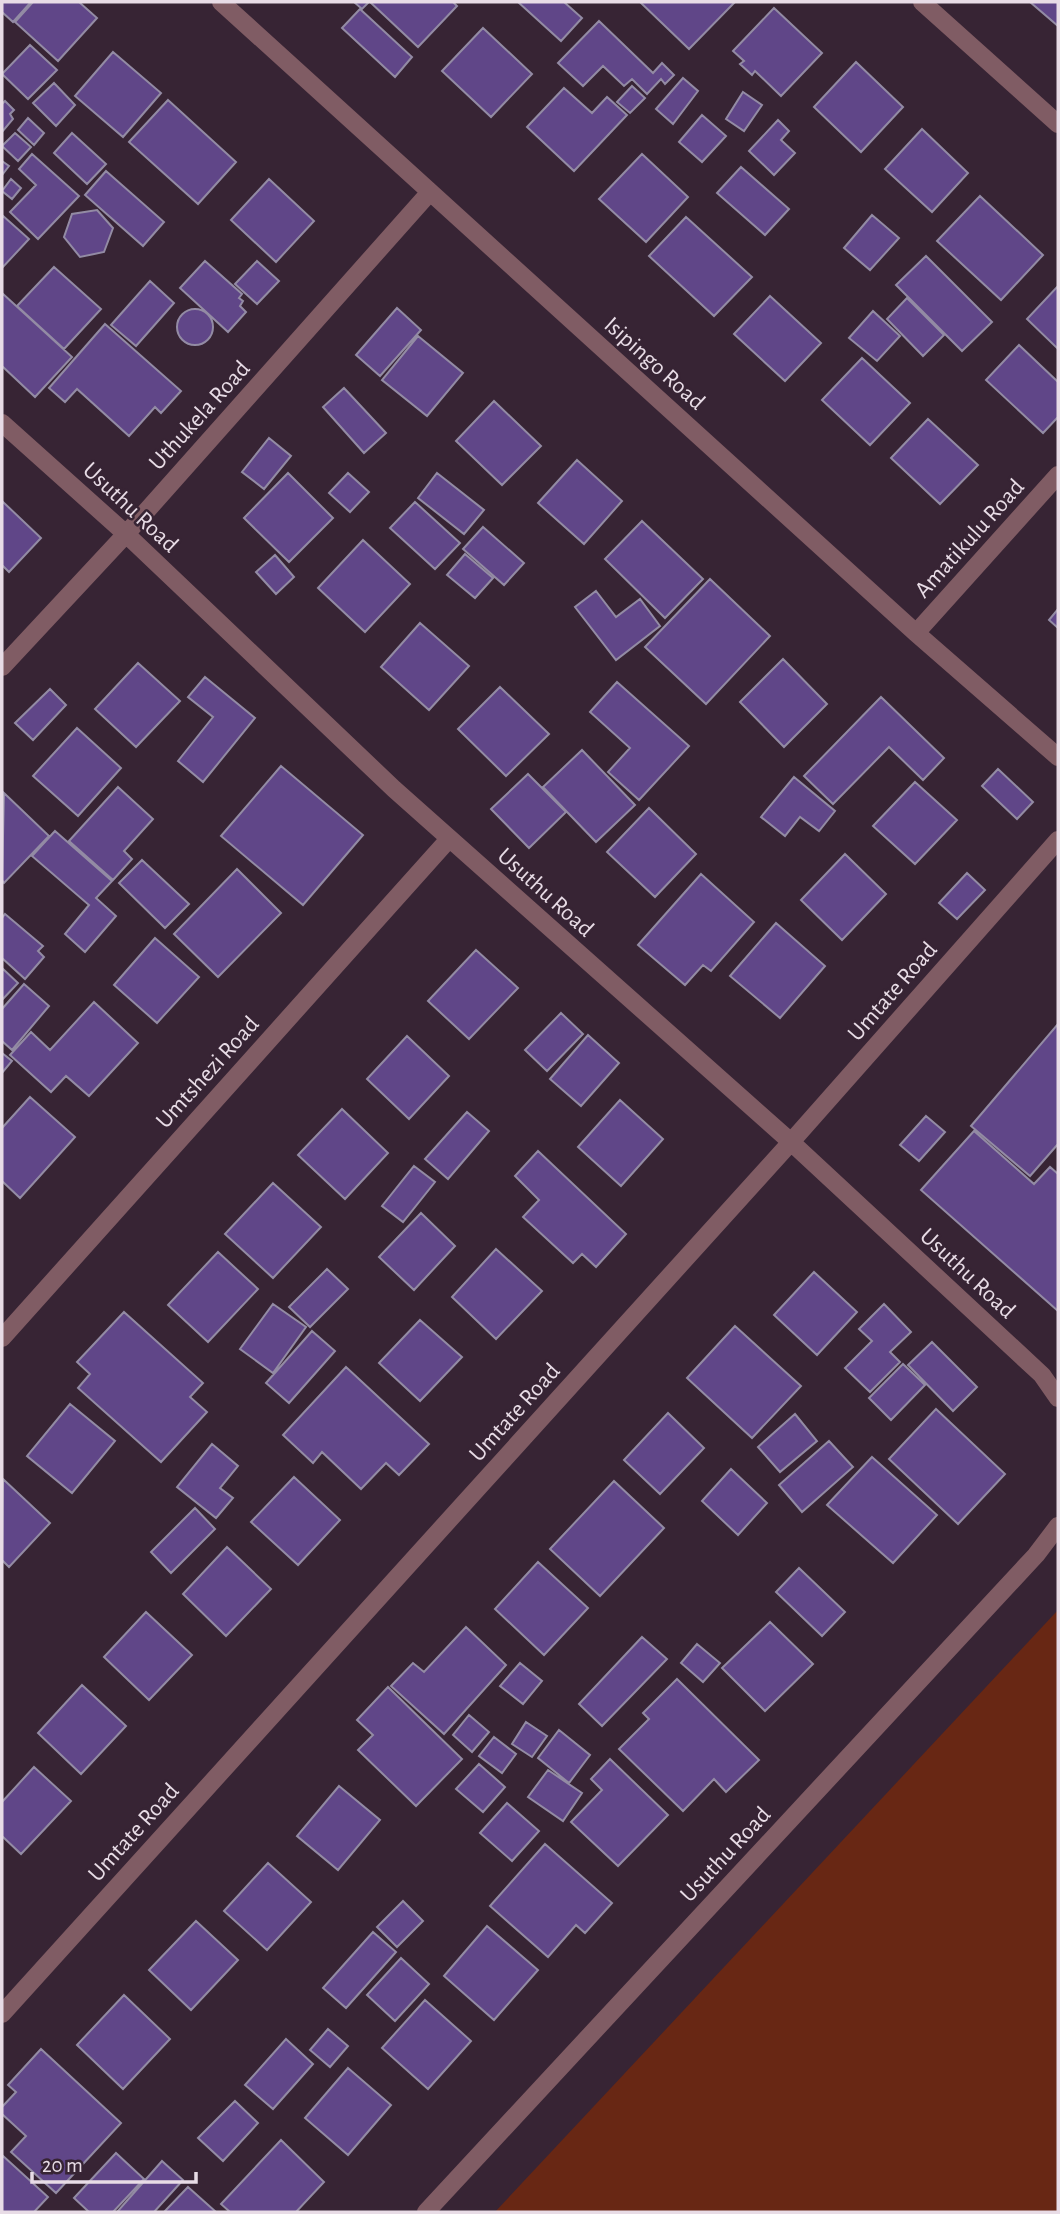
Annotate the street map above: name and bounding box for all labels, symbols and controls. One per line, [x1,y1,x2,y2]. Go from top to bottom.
street label: Isipingo Road [599,313,709,415]
street label: Uthukela Road [145,356,255,475]
street label: Usuthu Road [78,458,182,558]
street label: Amatikulu Road [910,475,1029,603]
street label: Usuthu Road [493,844,598,942]
street label: Umtate Road [843,938,942,1046]
street label: Umtshezi Road [152,1012,264,1133]
street label: Usuthu Road [915,1224,1019,1324]
street label: Umtate Road [465,1359,565,1466]
street label: Umtate Road [84,1779,184,1886]
street label: Usuthu Road [676,1803,776,1907]
scale bar [32,2140,196,2184]
text: 20 m [42,2155,83,2176]

